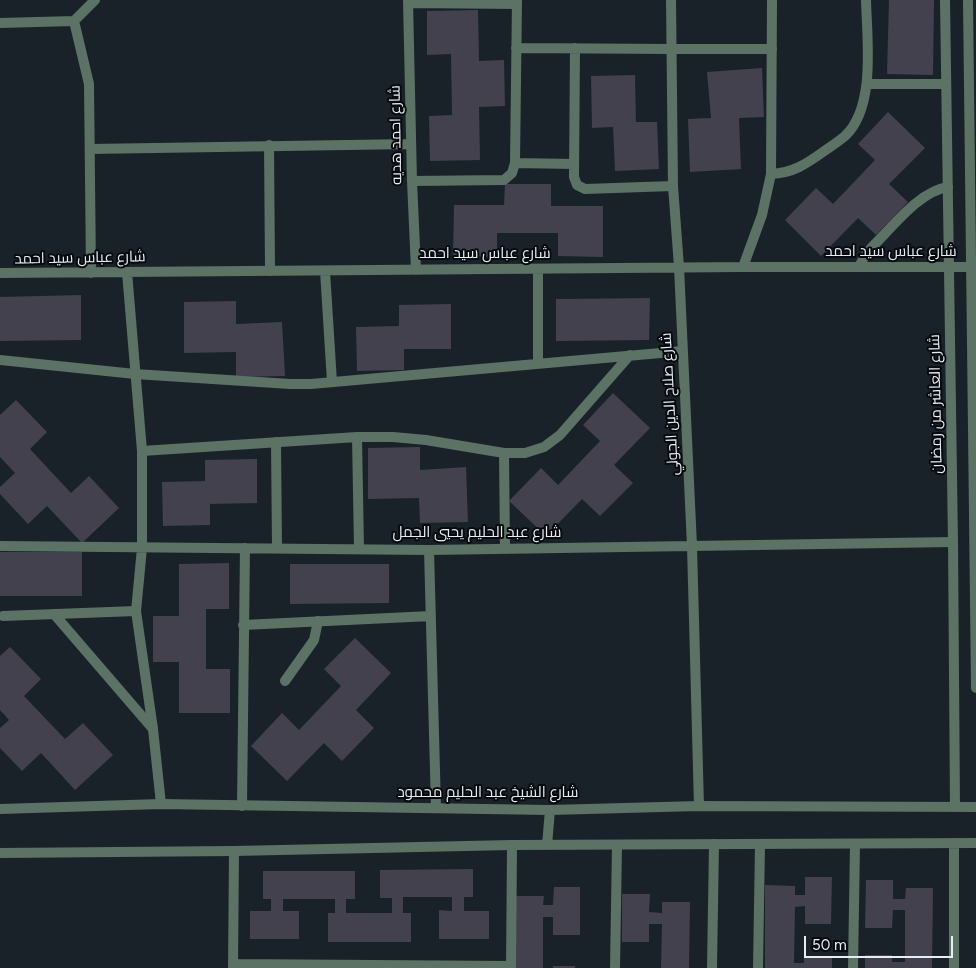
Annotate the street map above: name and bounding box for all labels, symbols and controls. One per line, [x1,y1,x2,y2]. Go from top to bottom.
street label: شارع احمد هديه [386,85,406,185]
street label: شارع عباس سيد احمد [825,243,957,261]
street label: شارع عباس سيد احمد [419,245,551,263]
street label: شارع عباس سيد احمد [14,248,146,268]
street label: شارع صلاح الدين الجولي [657,332,683,476]
street label: شارع العاشر من رمضان [926,334,946,474]
street label: شارع عبد الحليم يحيي الجمل [393,524,561,542]
street label: شارع الشيخ عبد الحليم محمود [398,784,578,802]
scale bar [806,926,955,958]
text: 50 m [812,936,847,954]

